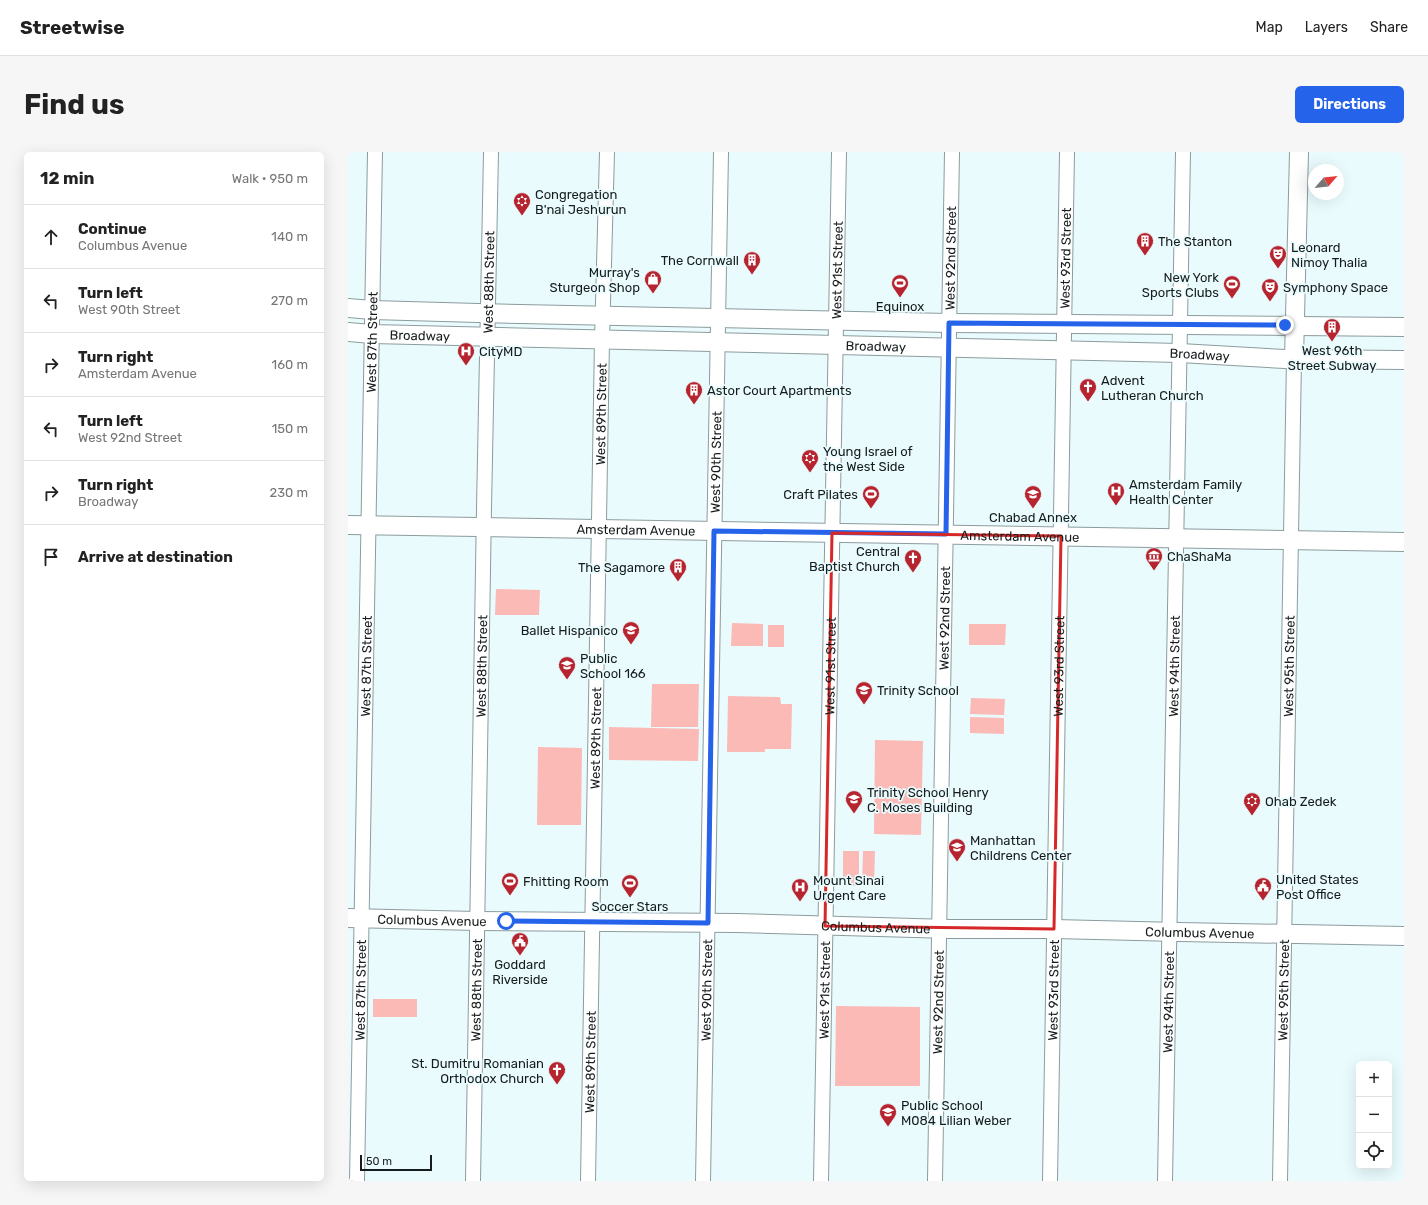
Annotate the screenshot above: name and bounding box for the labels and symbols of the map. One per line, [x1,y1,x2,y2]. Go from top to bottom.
north arrow [1308,164,1344,200]
place label: Congregation B'nai Jeshurun [535,187,626,217]
synagogue icon: Congregation B'nai Jeshurun [512,191,532,216]
street label: West 92nd Street [942,206,959,310]
street label: West 93rd Street [1057,207,1074,309]
street label: West 91st Street [829,221,845,319]
street label: West 88th Street [480,231,497,334]
building icon: The Stanton [1135,231,1155,256]
place label: The Stanton [1158,234,1232,249]
place label: Leonard Nimoy Thalia [1291,240,1367,270]
theatre icon: Leonard Nimoy Thalia [1268,244,1288,269]
building icon: The Cornwall [742,250,762,275]
place label: The Cornwall [661,253,739,268]
place label: Murray's Sturgeon Shop [549,265,640,296]
shop icon: Murray's Sturgeon Shop [643,269,663,294]
place label: New York Sports Clubs [1142,270,1219,300]
sports icon: Equinox [890,273,910,298]
sports icon: New York Sports Clubs [1222,274,1242,299]
theatre icon: Symphony Space [1260,277,1280,302]
place label: Symphony Space [1283,280,1388,295]
street label: West 87th Street [363,291,380,393]
place label: Equinox [876,299,924,314]
route end [1276,316,1294,334]
building icon: West 96th Street Subway [1322,317,1342,342]
street label: Broadway [390,327,450,343]
street label: Broadway [845,338,906,354]
hospital icon: CityMD [456,341,476,366]
place label: West 96th Street Subway [1288,343,1376,373]
place label: CityMD [479,344,522,359]
street label: Broadway [1169,345,1230,363]
street label: West 89th Street [592,363,609,465]
place label: Advent Lutheran Church [1101,373,1204,403]
church icon: Advent Lutheran Church [1078,377,1098,402]
building icon: Astor Court Apartments [684,380,704,405]
place label: Astor Court Apartments [707,383,852,398]
street label: West 90th Street [707,411,724,513]
place label: Young Israel of the West Side [823,444,913,474]
synagogue icon: Young Israel of the West Side [800,448,820,473]
place label: Amsterdam Family Health Center [1129,477,1242,507]
hospital icon: Amsterdam Family Health Center [1106,481,1126,506]
sports icon: Craft Pilates [861,484,881,509]
school or university icon: Chabad Annex [1023,484,1043,509]
place label: Craft Pilates [783,487,858,502]
place label: Chabad Annex [989,510,1077,525]
street label: Amsterdam Avenue [576,521,696,538]
street label: Amsterdam Avenue [960,527,1080,544]
place label: Central Baptist Church [809,544,900,574]
museum icon: ChaShaMa [1144,546,1164,571]
church icon: Central Baptist Church [903,548,923,573]
place label: ChaShaMa [1167,549,1231,564]
building icon: The Sagamore [668,557,688,582]
place label: The Sagamore [578,560,665,576]
street label: West 92nd Street [936,566,953,670]
street label: West 87th Street [358,615,374,717]
street label: West 88th Street [473,615,490,718]
street label: West 93rd Street [1050,615,1067,717]
street label: West 94th Street [1166,615,1182,717]
street label: West 95th Street [1280,615,1297,717]
street label: West 91st Street [822,617,838,715]
school or university icon: Ballet Hispanico [621,620,641,645]
place label: Ballet Hispanico [521,623,618,638]
place label: Public School 166 [580,651,646,681]
school or university icon: Public School 166 [557,655,577,680]
school or university icon: Trinity School [854,680,874,705]
place label: Trinity School [877,683,959,698]
street label: West 89th Street [587,687,604,789]
place label: Trinity School Henry C. Moses Building [867,785,989,816]
school or university icon: Trinity School Henry C. Moses Building [844,789,864,814]
synagogue icon: Ohab Zedek [1242,791,1262,816]
place label: Ohab Zedek [1265,794,1337,809]
place label: Manhattan Childrens Center [970,833,1071,863]
school or university icon: Manhattan Childrens Center [947,837,967,862]
sports icon: Fhitting Room [500,871,520,896]
place label: United States Post Office [1276,872,1359,902]
sports icon: Soccer Stars [620,873,640,898]
place label: Mount Sinai Urgent Care [813,873,886,904]
place label: Fhitting Room [523,874,609,890]
public building icon: United States Post Office [1253,876,1273,901]
hospital icon: Mount Sinai Urgent Care [790,877,810,902]
place label: Soccer Stars [592,899,669,914]
street label: Columbus Avenue [377,911,487,929]
route start [497,912,515,930]
street label: Columbus Avenue [821,918,931,936]
street label: Columbus Avenue [1145,924,1255,941]
public building icon: Goddard Riverside [510,931,530,956]
street label: West 87th Street [352,939,369,1041]
street label: West 88th Street [468,939,484,1042]
street label: West 90th Street [698,939,715,1041]
street label: West 93rd Street [1045,939,1061,1041]
street label: West 95th Street [1275,939,1292,1041]
street label: West 91st Street [816,941,833,1039]
street label: West 92nd Street [930,950,946,1054]
street label: West 94th Street [1160,951,1177,1053]
place label: Goddard Riverside [492,957,548,987]
street label: West 89th Street [582,1011,598,1113]
place label: St. Dumitru Romanian Orthodox Church [411,1056,544,1086]
church icon: St. Dumitru Romanian Orthodox Church [547,1060,567,1085]
place label: Public School M084 Lilian Weber [901,1098,1011,1128]
school or university icon: Public School M084 Lilian Weber [878,1102,898,1127]
scale bar [360,1153,432,1172]

